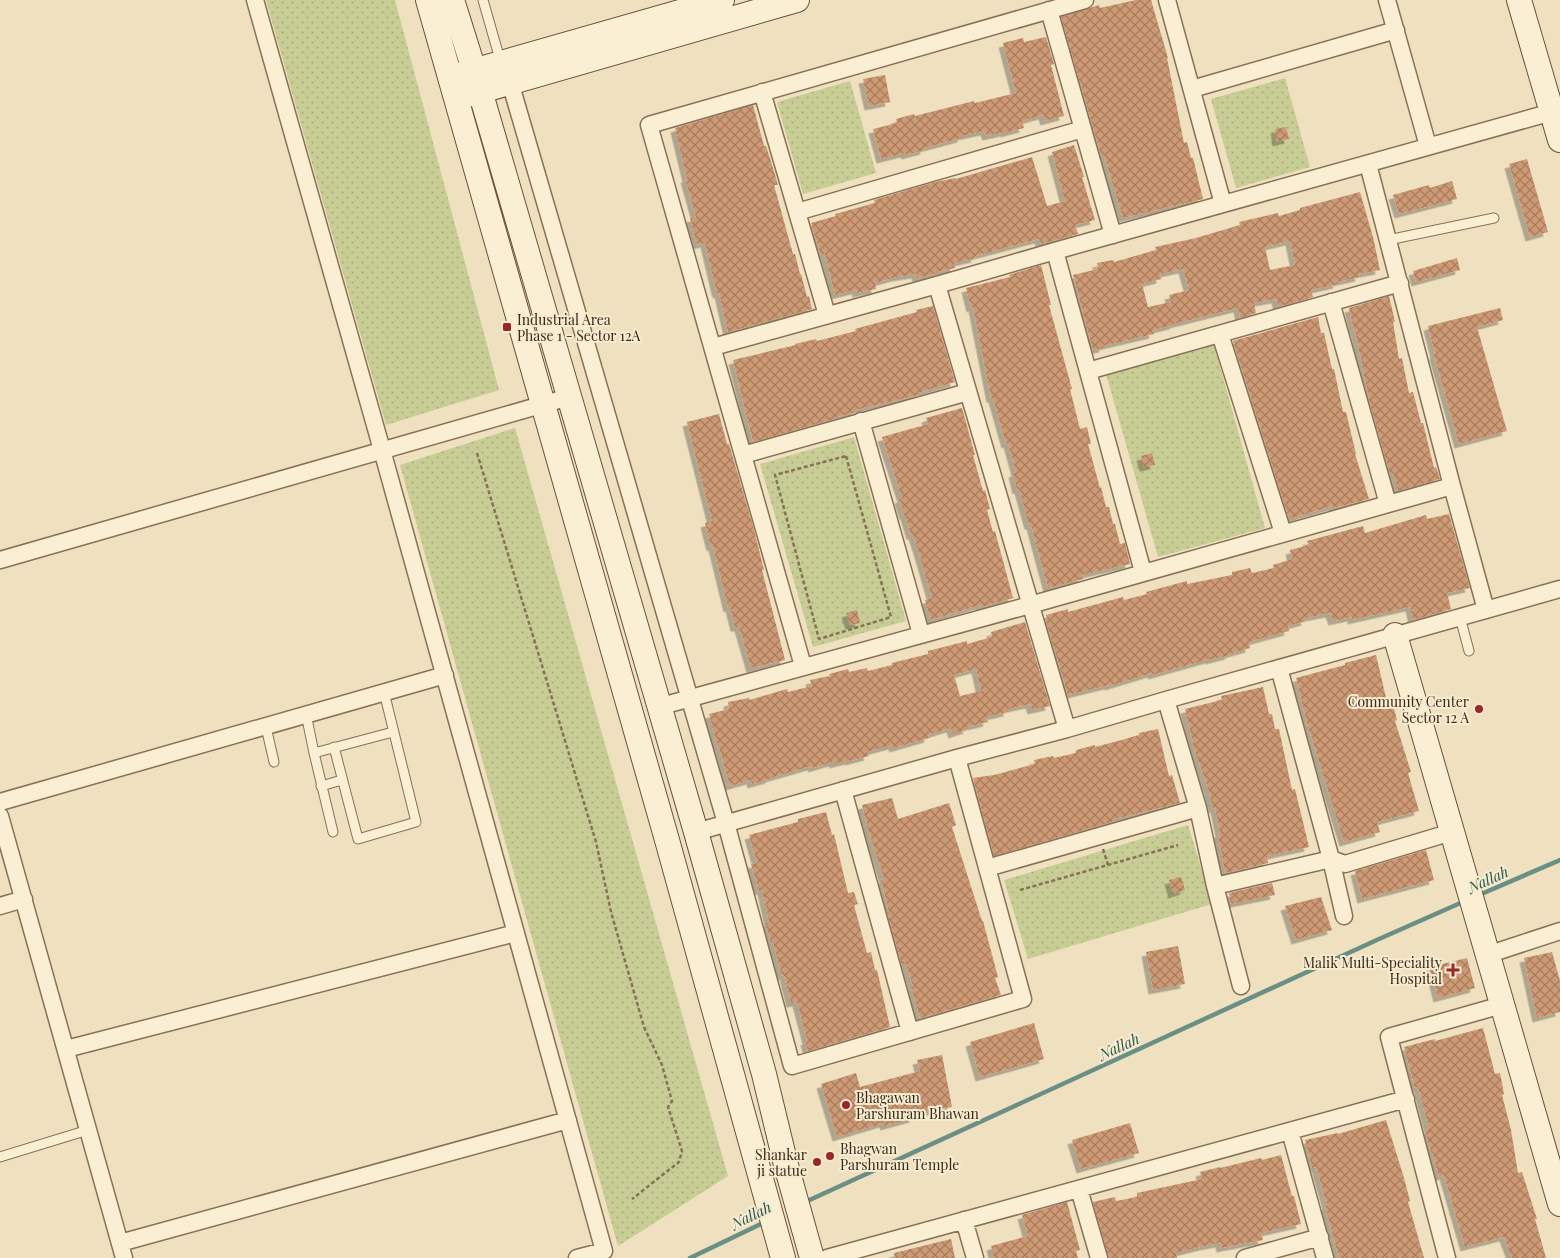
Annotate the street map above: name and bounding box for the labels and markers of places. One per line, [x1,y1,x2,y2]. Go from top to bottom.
place label: Industrial Area Phase 1 - Sector 12A [517,310,641,345]
marker: Industrial Area Phase 1 - Sector 12A [501,321,513,333]
place label: Community Center Sector 12 A [1348,692,1470,727]
marker: Community Center Sector 12 A [1473,703,1485,715]
place label: Malik Multi-Speciality Hospital [1303,953,1442,988]
marker: Malik Multi-Speciality Hospital [1446,963,1460,977]
place label: Bhagawan Parshuram Bhawan [856,1088,979,1123]
marker: Bhagawan Parshuram Bhawan [840,1099,852,1111]
place label: Bhagwan Parshuram Temple [840,1139,959,1174]
place label: Shankar ji statue [755,1145,808,1180]
marker: Bhagwan Parshuram Temple [824,1150,836,1162]
marker: Shankar ji statue [811,1156,823,1168]

